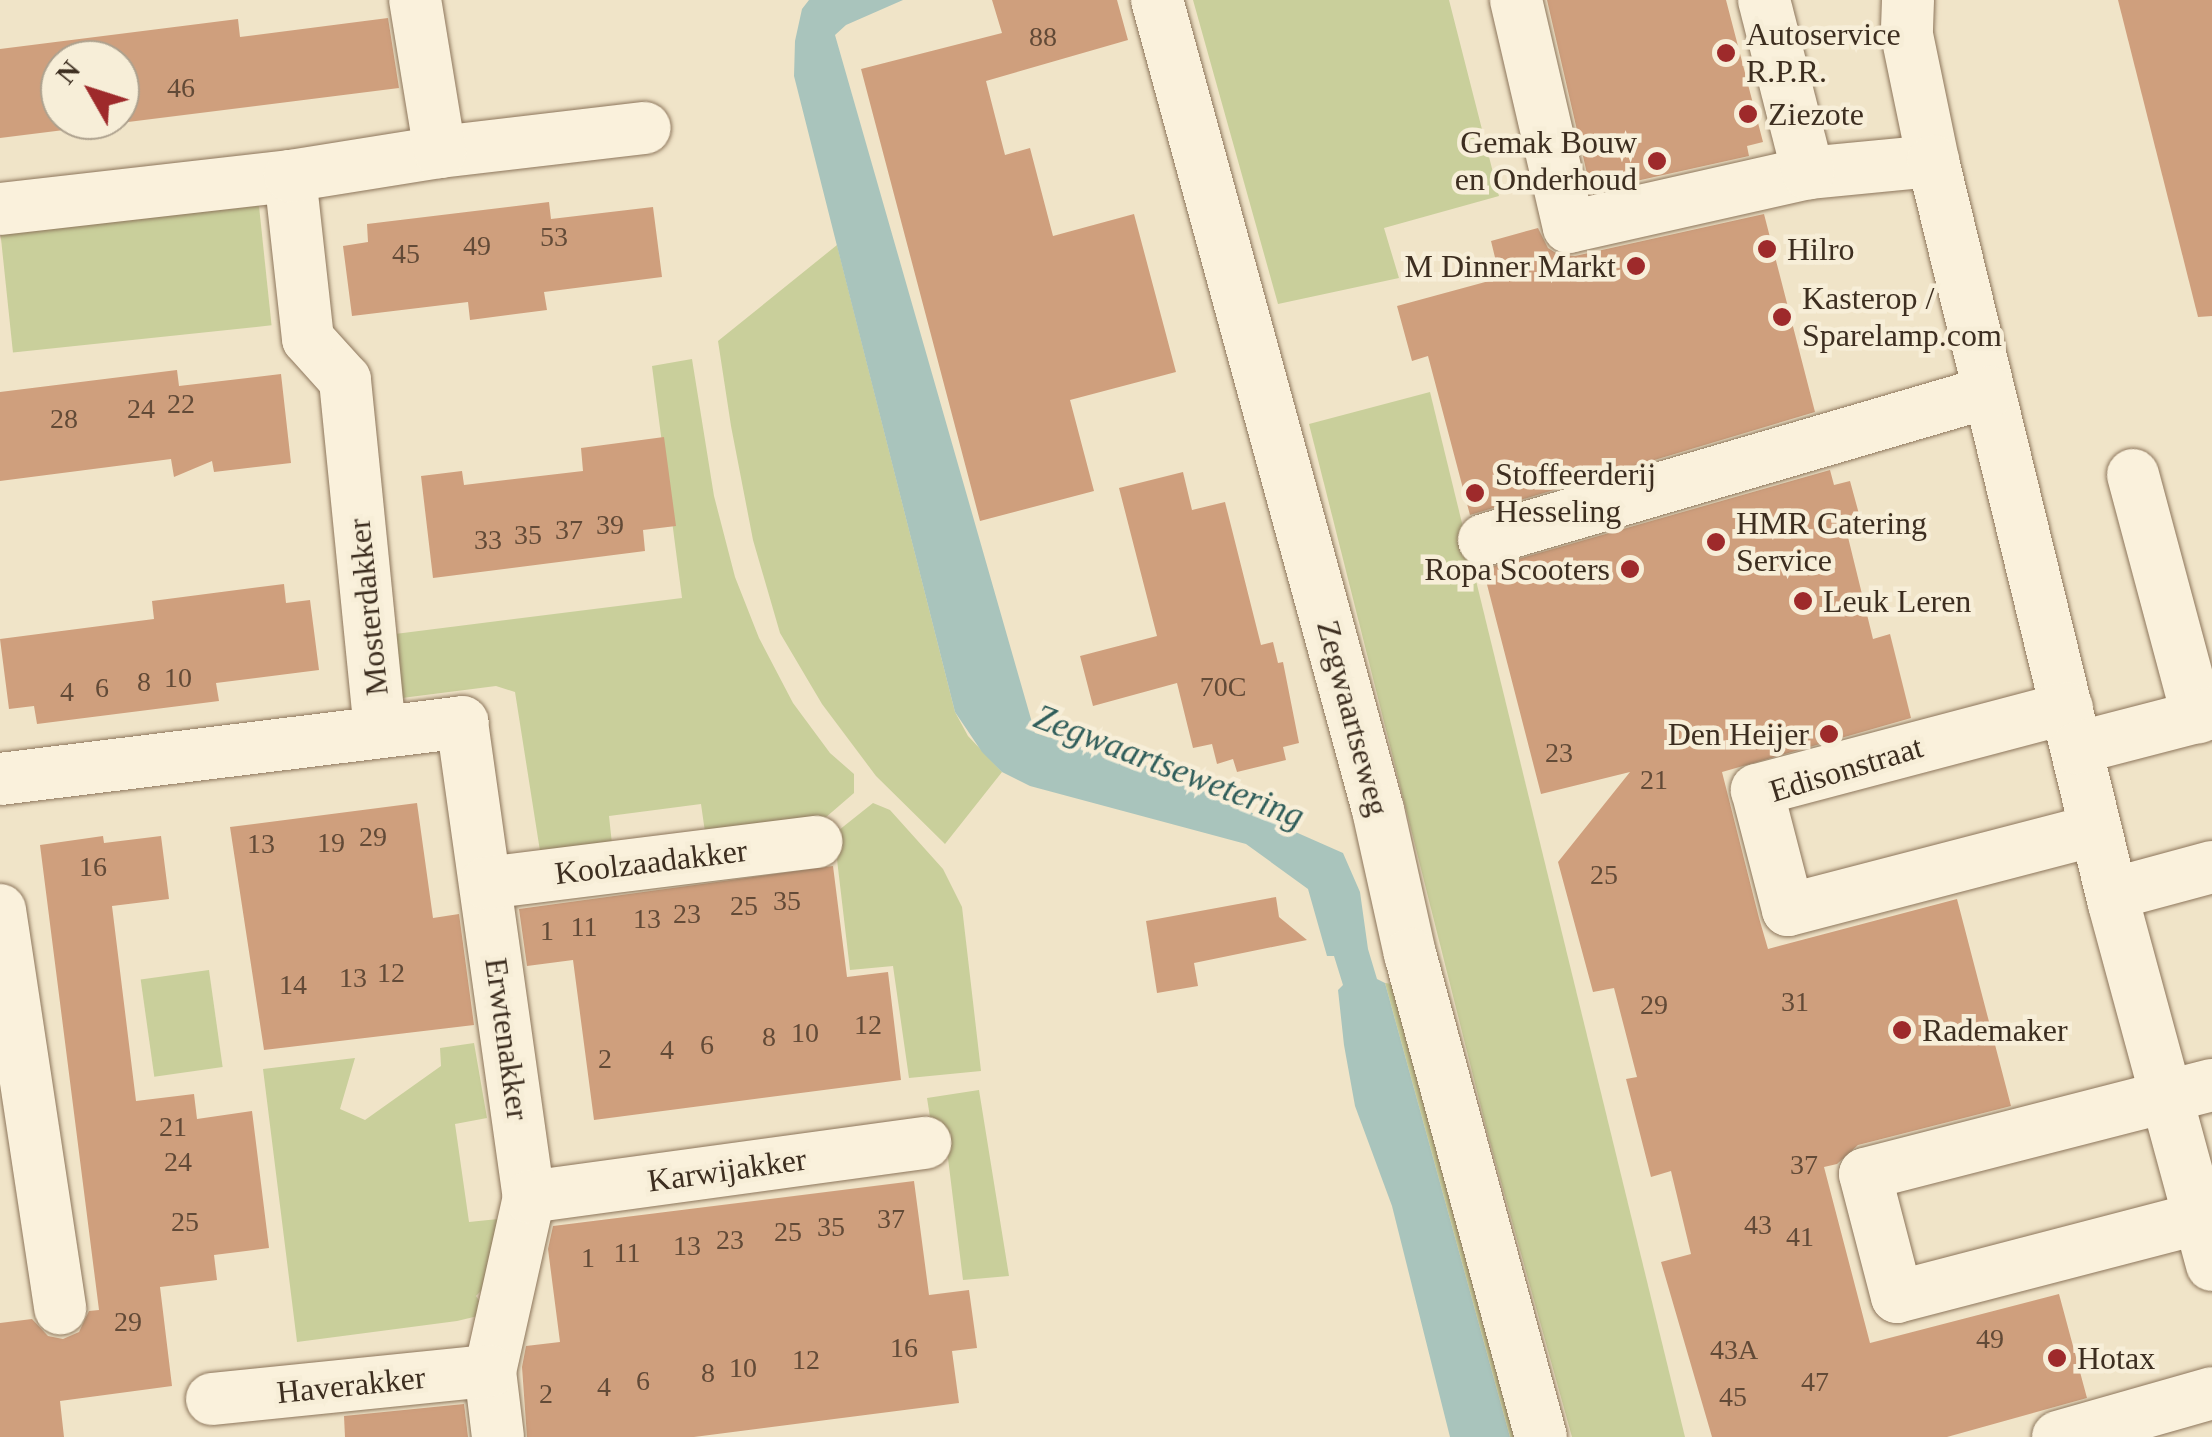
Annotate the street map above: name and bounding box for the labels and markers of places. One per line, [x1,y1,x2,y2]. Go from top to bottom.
place label: Autoservice R.P.R. [1746,16,1901,91]
marker: Autoservice R.P.R. [1715,42,1737,64]
place label: Ziezote [1768,95,1864,133]
marker: Ziezote [1737,103,1759,125]
place label: Gemak Bouw en Onderhoud [1455,124,1637,199]
marker: Gemak Bouw en Onderhoud [1646,150,1668,172]
place label: Hilro [1787,230,1855,268]
marker: Hilro [1756,238,1778,260]
place label: M Dinner Markt [1404,247,1616,285]
marker: M Dinner Markt [1625,255,1647,277]
place label: Kasterop / Sparelamp.com [1802,280,2002,355]
marker: Kasterop / Sparelamp.com [1771,306,1793,328]
place label: Stoffeerderij Hesseling [1495,456,1656,531]
marker: Stoffeerderij Hesseling [1464,482,1486,504]
place label: HMR Catering Service [1736,505,1927,580]
marker: HMR Catering Service [1705,531,1727,553]
place label: Ropa Scooters [1424,550,1610,588]
marker: Ropa Scooters [1619,558,1641,580]
place label: Leuk Leren [1823,582,1971,620]
marker: Leuk Leren [1792,590,1814,612]
place label: Den Heijer [1668,715,1809,753]
marker: Den Heijer [1818,723,1840,745]
place label: Rademaker [1922,1011,2068,1049]
marker: Rademaker [1891,1019,1913,1041]
place label: Hotax [2077,1339,2155,1377]
marker: Hotax [2046,1347,2068,1369]

